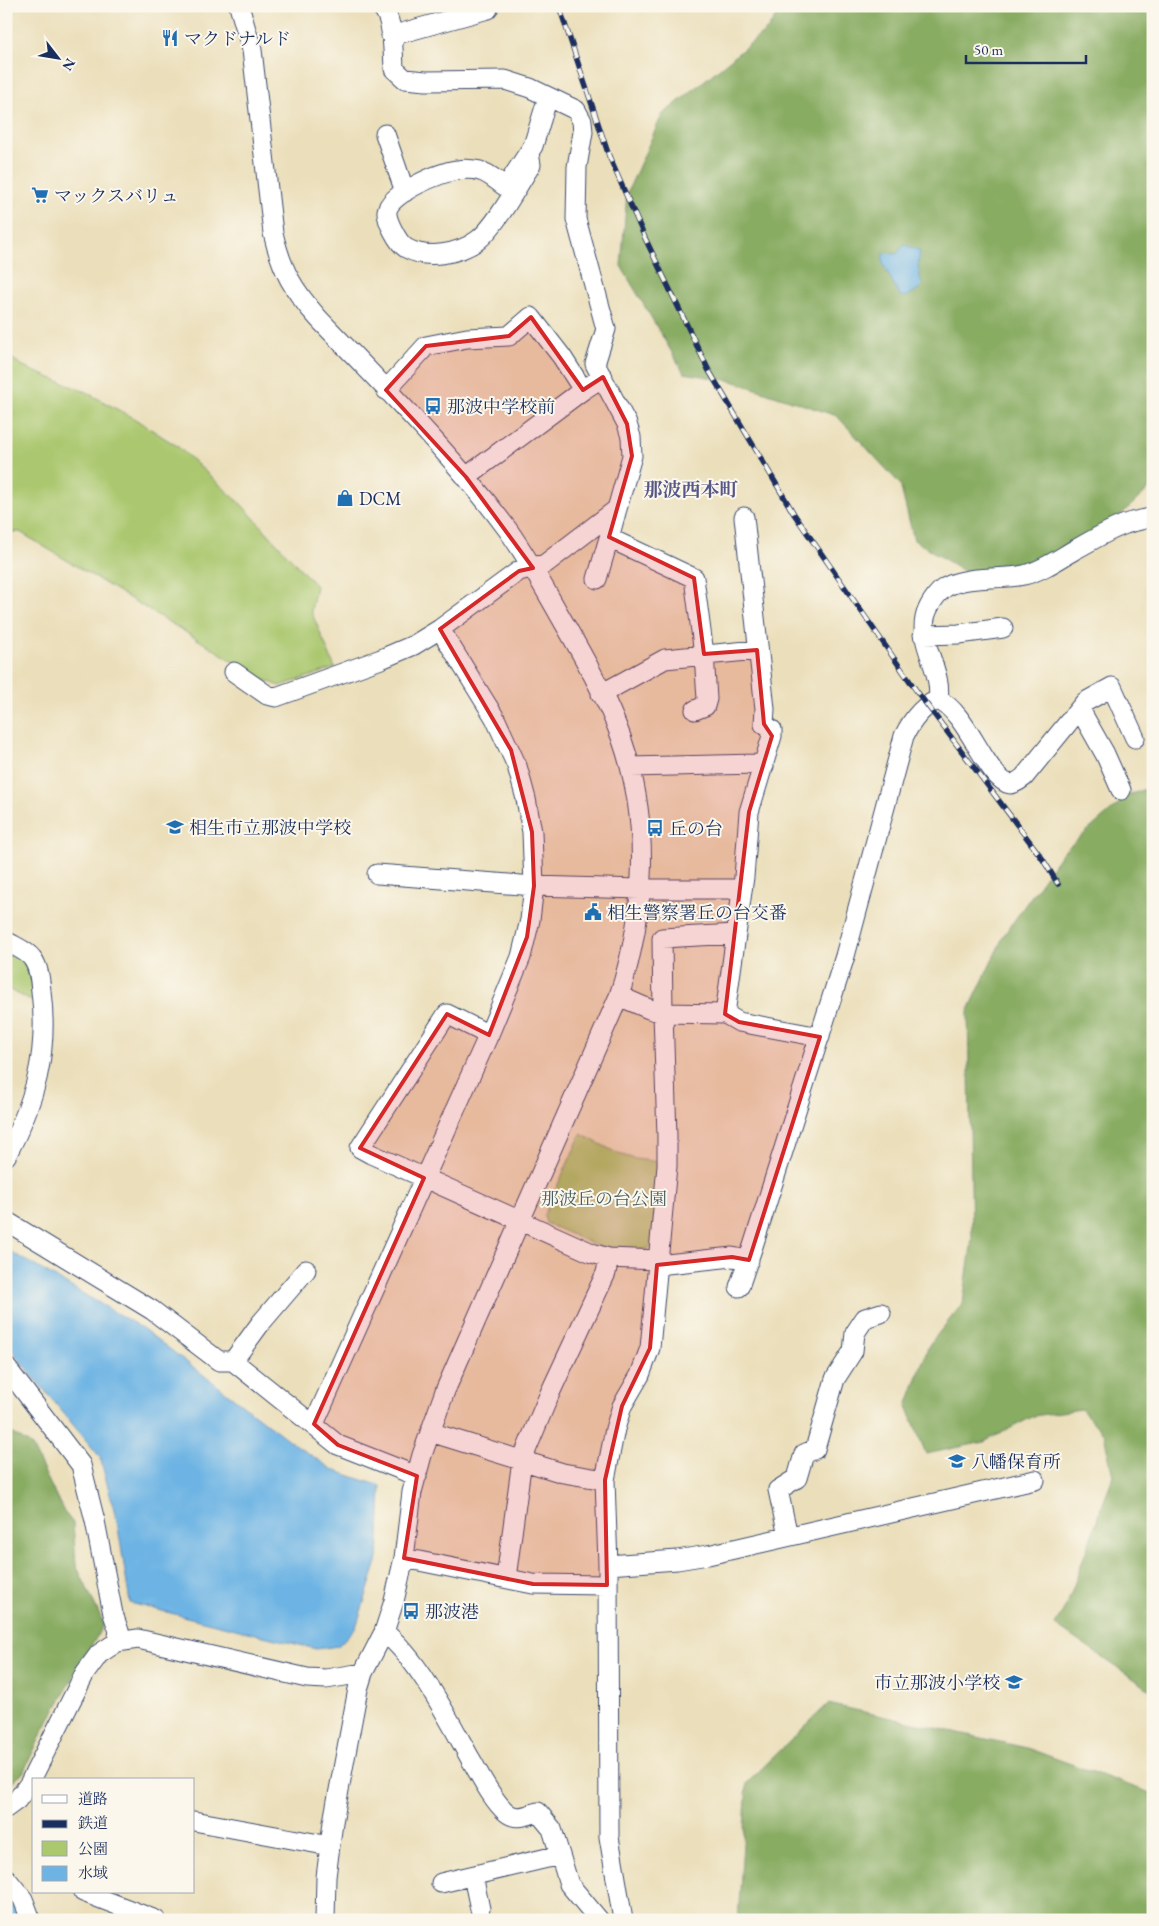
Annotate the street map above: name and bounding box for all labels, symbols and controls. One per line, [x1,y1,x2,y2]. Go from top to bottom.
place label: マクドナルド [184,27,291,50]
restaurant icon: マクドナルド [160,28,180,48]
north arrow [32,32,82,82]
scale bar [966,32,1086,64]
text: 50 m [974,40,1003,59]
text: N [58,55,80,75]
place label: マックスバリュ [54,184,179,207]
supermarket icon: マックスバリュ [30,185,50,205]
place label: 那波中学校前 [447,395,555,418]
bus stop icon: 那波中学校前 [423,396,443,416]
district label: 那波西本町 [643,477,739,502]
place label: DCM [359,487,402,510]
shop icon: DCM [335,488,355,508]
place label: 相生市立那波中学校 [189,816,351,839]
school or university icon: 相生市立那波中学校 [165,817,185,837]
place label: 丘の台 [669,817,723,840]
bus stop icon: 丘の台 [645,818,665,838]
place label: 相生警察署丘の台交番 [607,901,787,924]
public building icon: 相生警察署丘の台交番 [583,902,603,922]
park label: 那波丘の台公園 [541,1187,667,1210]
place label: 八幡保育所 [971,1450,1061,1473]
school or university icon: 八幡保育所 [947,1451,967,1471]
place label: 那波港 [425,1600,479,1623]
bus stop icon: 那波港 [401,1601,421,1621]
place label: 市立那波小学校 [874,1671,1000,1694]
school or university icon: 市立那波小学校 [1004,1672,1024,1692]
legend [32,1778,195,1894]
text: 道路 [78,1789,108,1808]
text: 鉄道 [78,1813,108,1832]
text: 公園 [78,1839,108,1858]
text: 水域 [78,1863,108,1882]

